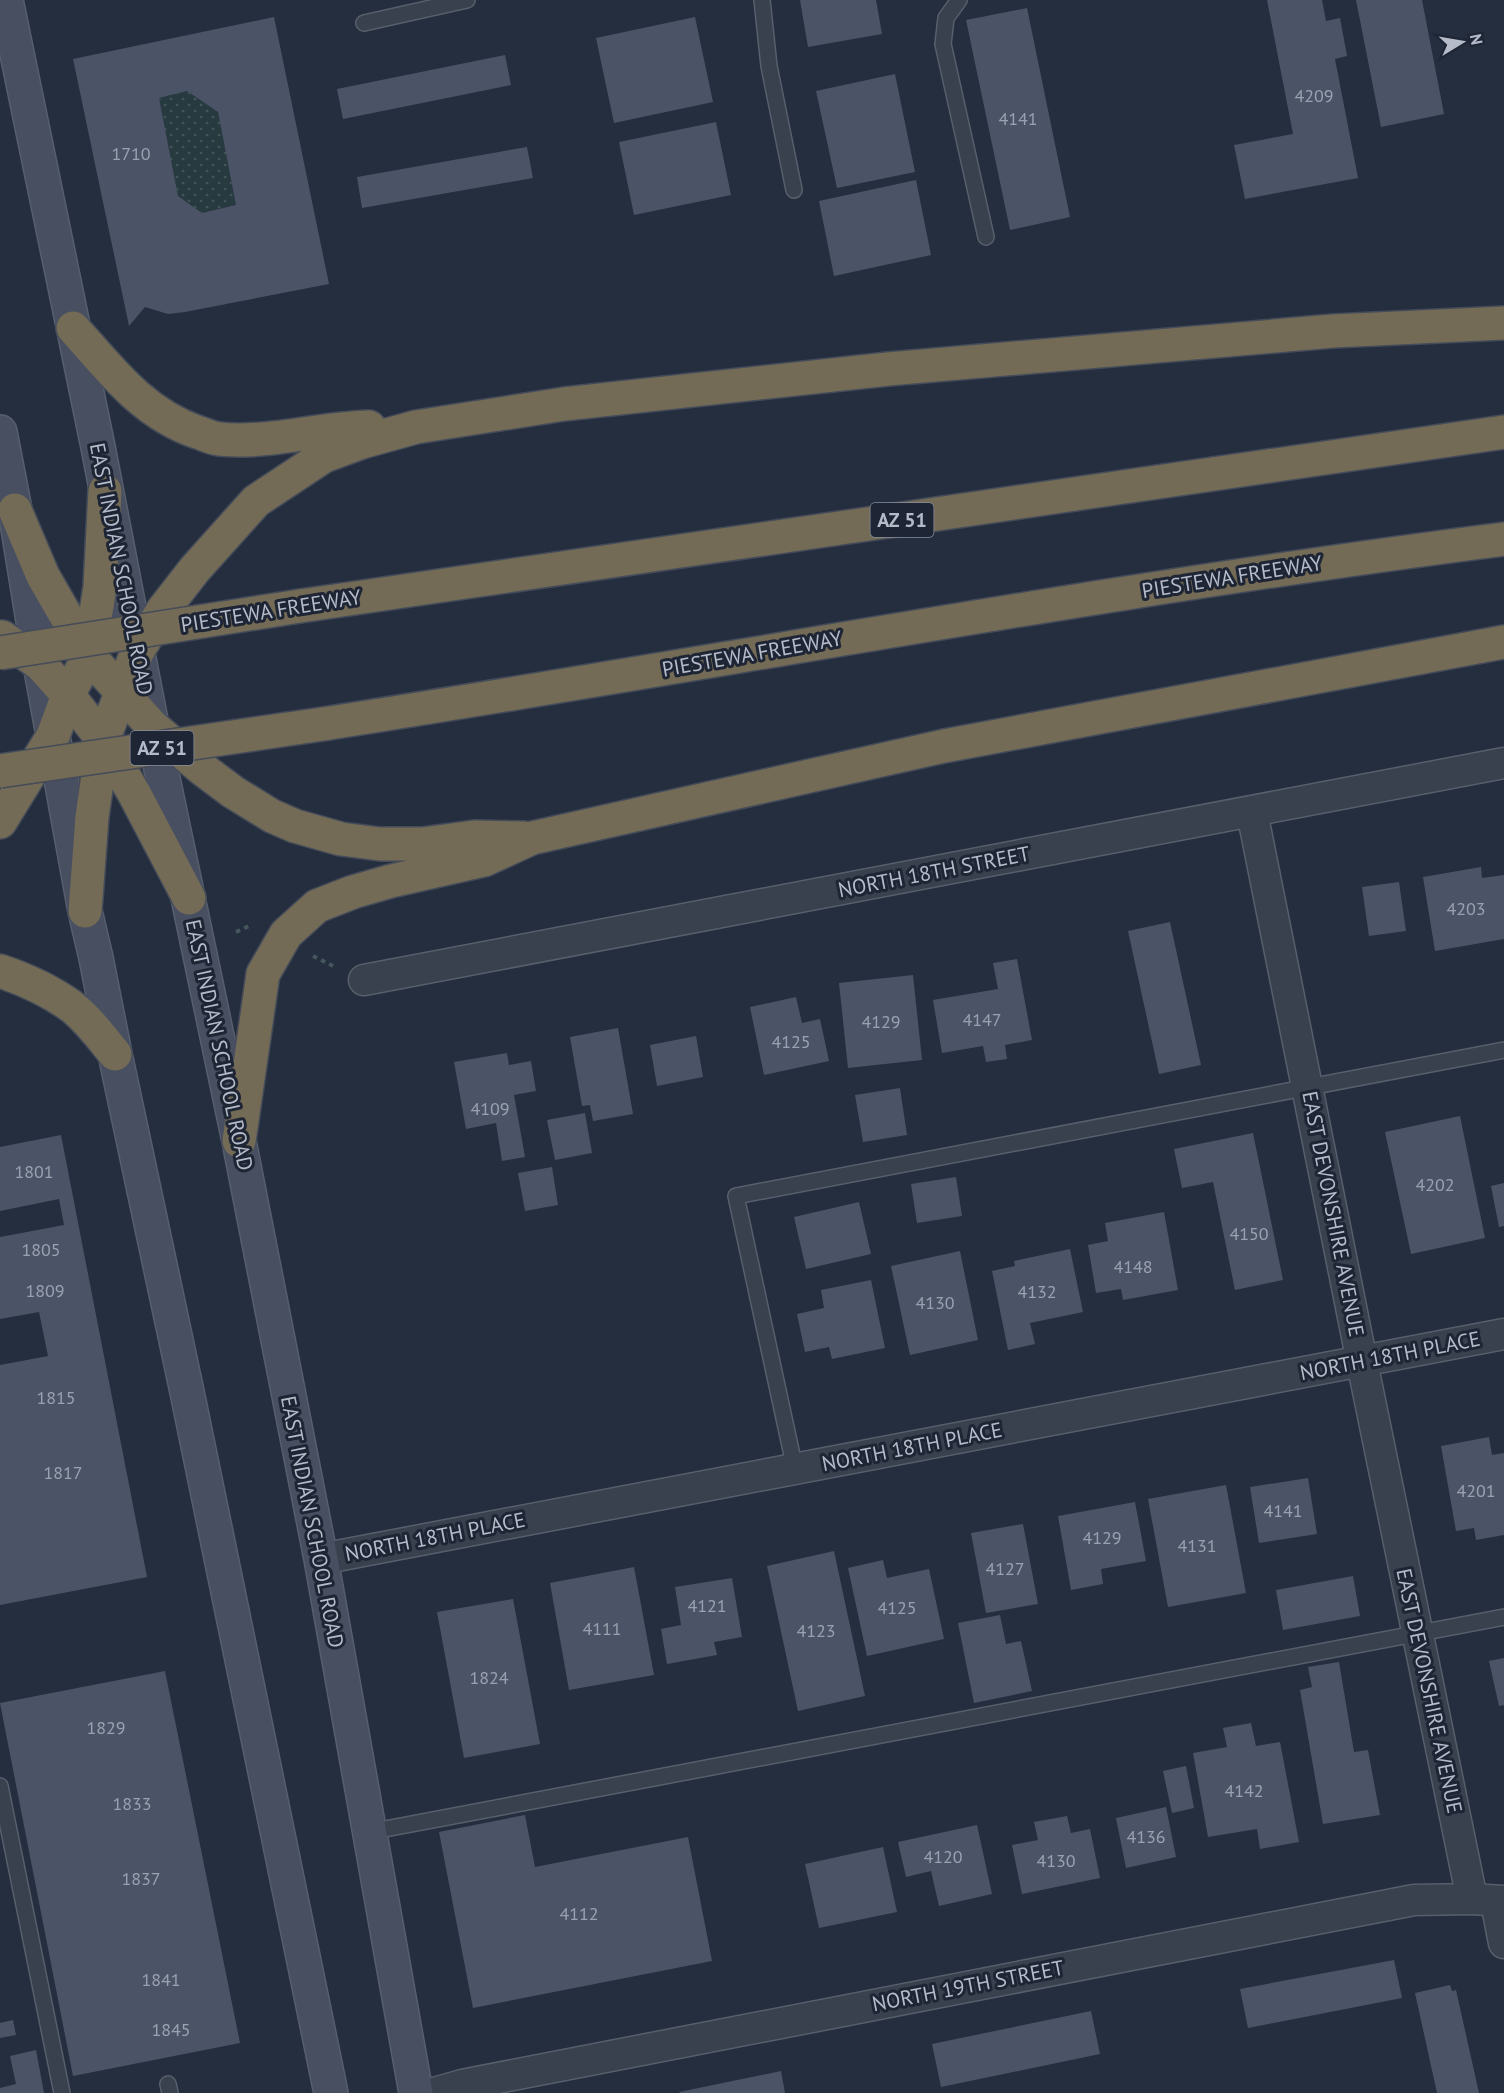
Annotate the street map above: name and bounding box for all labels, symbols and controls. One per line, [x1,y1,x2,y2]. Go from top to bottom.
north arrow [1432,12,1492,72]
text: N [1466,32,1488,46]
house number: 4209 [1294,84,1334,107]
house number: 4141 [998,107,1038,130]
house number: 1710 [111,142,151,165]
street label: EAST INDIAN SCHOOL ROAD [84,441,159,697]
road number: AZ 51 [870,503,934,537]
street label: PIESTEWA FREEWAY [1140,549,1324,604]
street label: PIESTEWA FREEWAY [179,583,363,638]
street label: PIESTEWA FREEWAY [660,624,844,683]
road number: AZ 51 [130,731,194,765]
street label: NORTH 18TH STREET [836,840,1032,903]
house number: 4203 [1446,897,1486,920]
street label: EAST INDIAN SCHOOL ROAD [180,917,259,1173]
house number: 4147 [962,1008,1002,1031]
house number: 4129 [861,1010,901,1033]
house number: 4125 [771,1030,811,1053]
street label: EAST DEVONSHIRE AVENUE [1296,1089,1371,1339]
house number: 4109 [470,1097,510,1120]
house number: 1801 [14,1160,54,1183]
house number: 4202 [1415,1173,1455,1196]
house number: 4150 [1229,1222,1269,1245]
house number: 1805 [21,1238,61,1261]
house number: 4148 [1113,1255,1153,1278]
house number: 1809 [25,1279,65,1302]
house number: 4132 [1017,1280,1057,1303]
house number: 4130 [915,1291,955,1314]
street label: NORTH 18TH PLACE [1297,1325,1482,1386]
house number: 1815 [36,1386,76,1409]
street label: EAST INDIAN SCHOOL ROAD [275,1394,350,1650]
street label: NORTH 18TH PLACE [819,1416,1004,1477]
house number: 1817 [43,1461,83,1484]
house number: 4201 [1456,1479,1496,1502]
house number: 4141 [1263,1499,1303,1522]
street label: NORTH 18TH PLACE [342,1506,527,1567]
house number: 4129 [1082,1526,1122,1549]
house number: 4131 [1177,1534,1217,1557]
house number: 4127 [985,1557,1025,1580]
street label: EAST DEVONSHIRE AVENUE [1390,1566,1469,1816]
house number: 4121 [687,1594,727,1617]
house number: 4125 [877,1596,917,1619]
house number: 4111 [582,1617,622,1640]
house number: 4123 [796,1619,836,1642]
house number: 1824 [469,1666,509,1689]
house number: 1829 [86,1716,126,1739]
house number: 4142 [1224,1779,1264,1802]
house number: 1833 [112,1792,152,1815]
house number: 4136 [1126,1825,1166,1848]
house number: 4120 [923,1845,963,1868]
house number: 4130 [1036,1849,1076,1872]
house number: 1837 [121,1867,161,1890]
house number: 4112 [559,1902,599,1925]
street label: NORTH 19TH STREET [870,1954,1066,2017]
house number: 1841 [141,1968,181,1991]
house number: 1845 [151,2018,191,2041]

